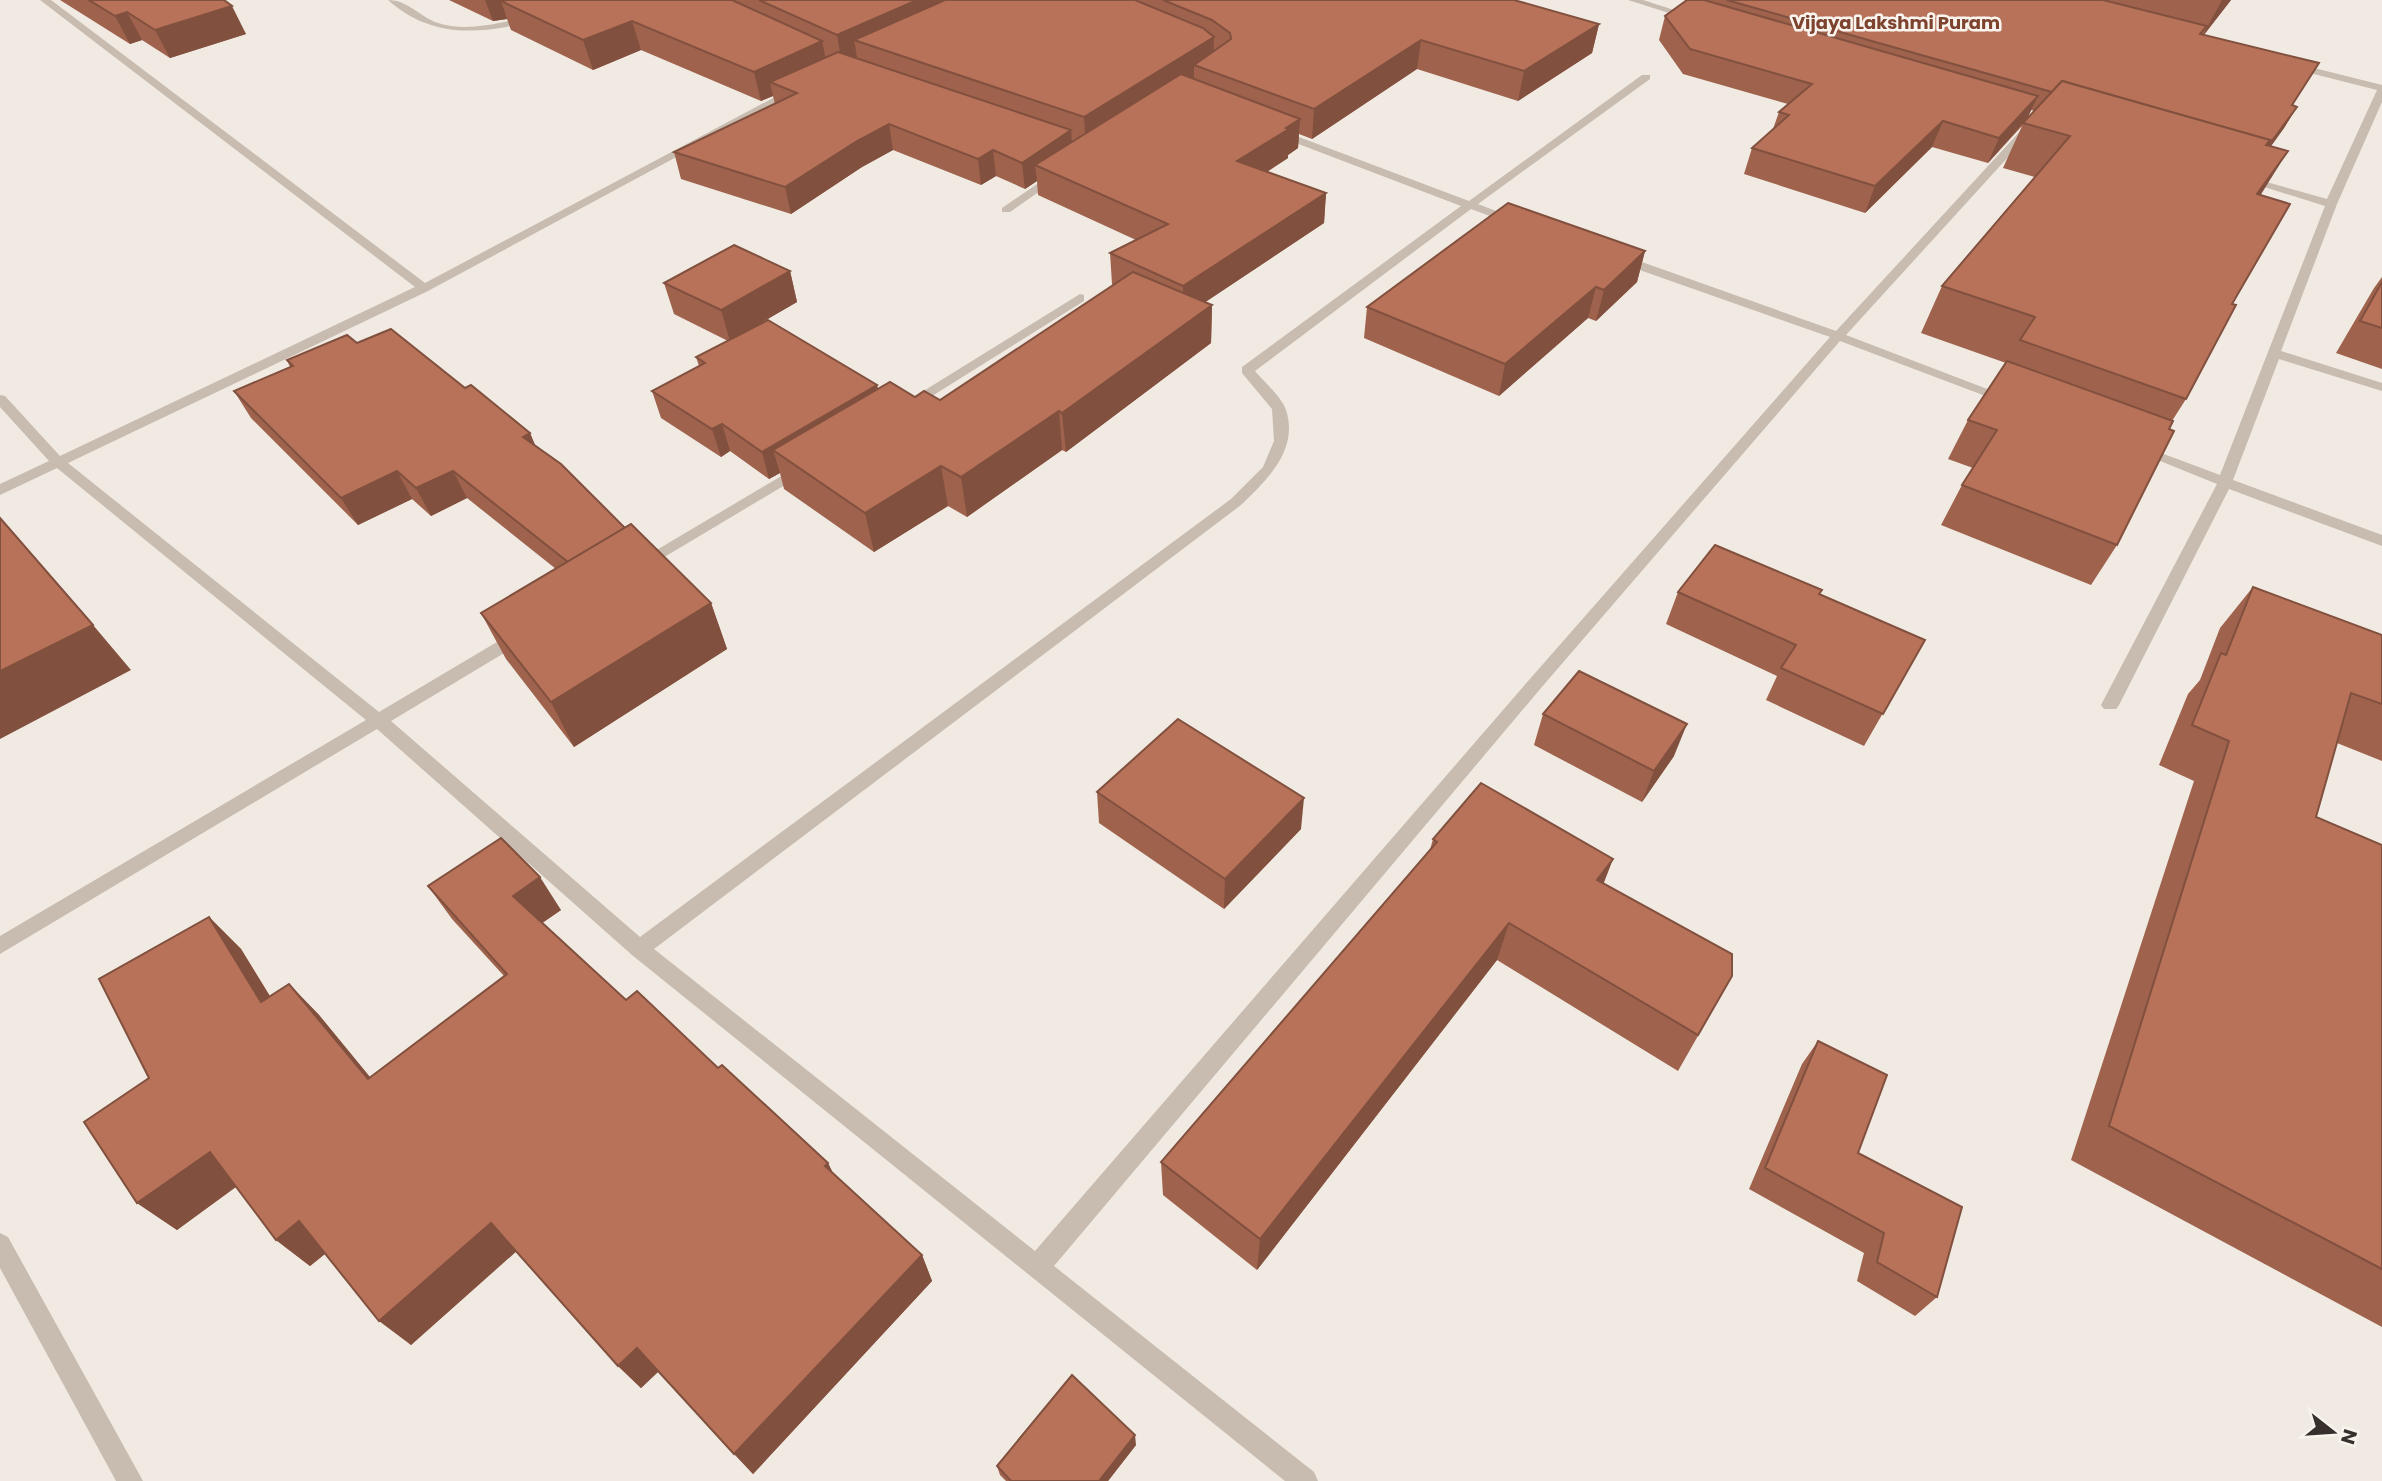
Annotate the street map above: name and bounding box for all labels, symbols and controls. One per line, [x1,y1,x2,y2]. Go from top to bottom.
district label: Vijaya Lakshmi Puram [1792,10,2000,35]
north arrow [2298,1397,2368,1467]
text: N [2334,1426,2364,1448]

